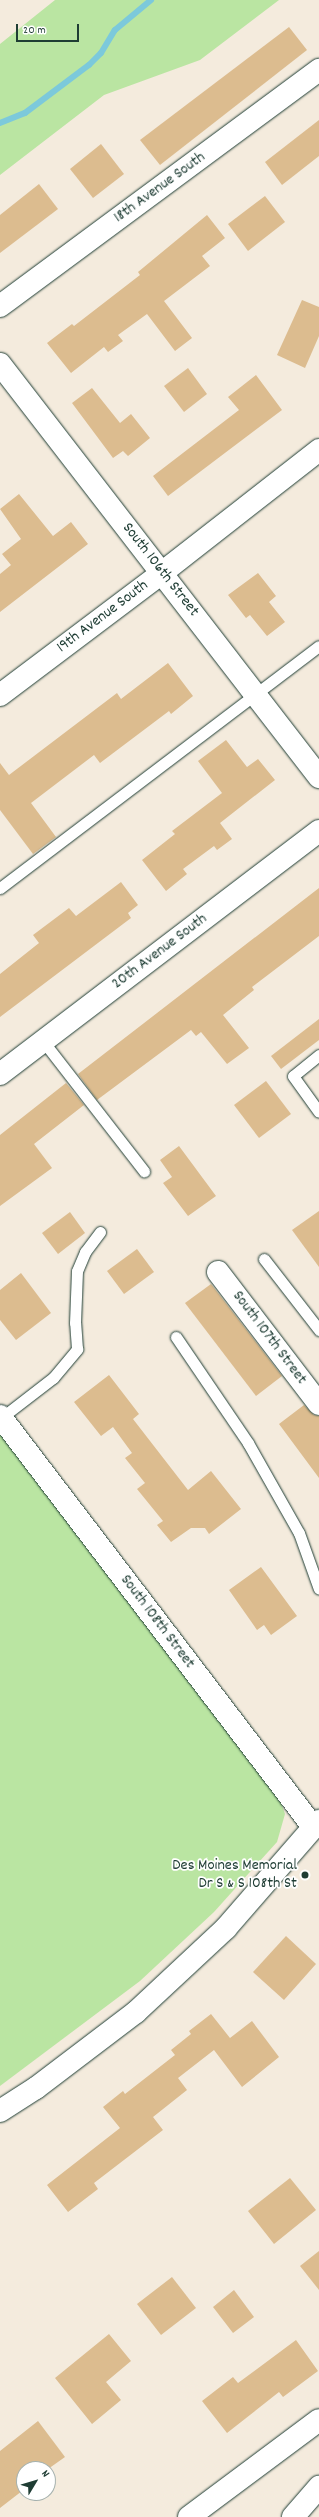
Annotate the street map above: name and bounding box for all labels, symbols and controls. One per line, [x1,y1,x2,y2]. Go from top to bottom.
scale bar [18,16,81,42]
text: 20 m [23,22,46,39]
street label: 18th Avenue South [110,148,210,228]
street label: South 106th Street [117,519,203,621]
street label: 19th Avenue South [54,576,152,658]
street label: 20th Avenue South [109,910,211,994]
street label: South 107th Street [228,1287,310,1389]
street label: South 108th Street [116,1571,198,1673]
place label: Des Moines Memorial Dr S & S 108th St [172,1856,297,1894]
marker: Des Moines Memorial Dr S & S 108th St [300,1870,310,1880]
north arrow [16,2461,56,2501]
text: N [37,2467,53,2481]

